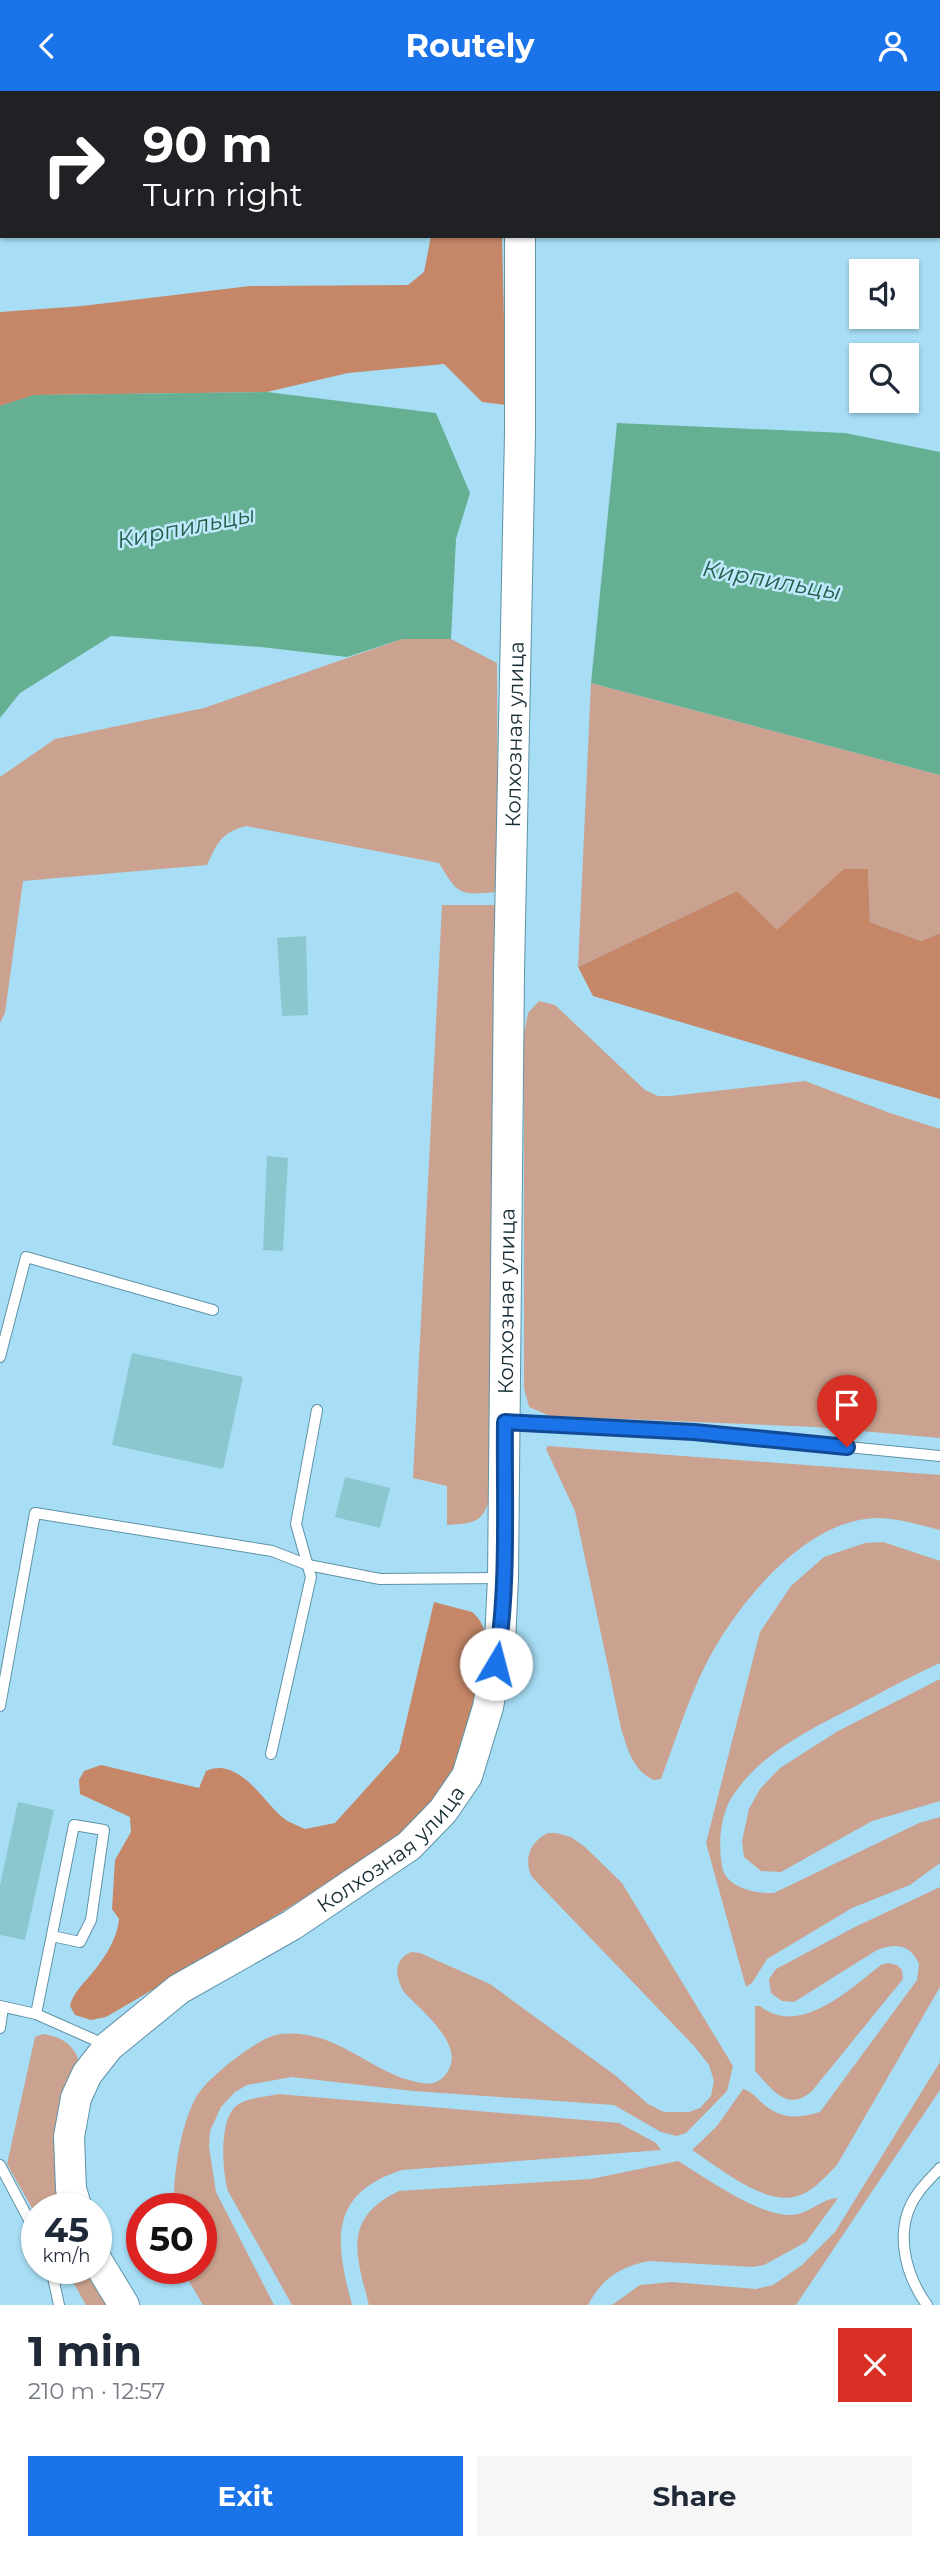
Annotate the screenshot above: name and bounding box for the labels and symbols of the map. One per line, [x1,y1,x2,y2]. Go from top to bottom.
water label: Кирпильцы [115,500,257,554]
water label: Кирпильцы [701,554,843,606]
street label: Колхозная улица [499,641,528,828]
street label: Колхозная улица [492,1208,519,1395]
pin [817,1375,877,1447]
position arrow [459,1627,533,1701]
street label: Колхозная улица [312,1780,469,1917]
speed limit sign: 50 [126,2193,217,2284]

